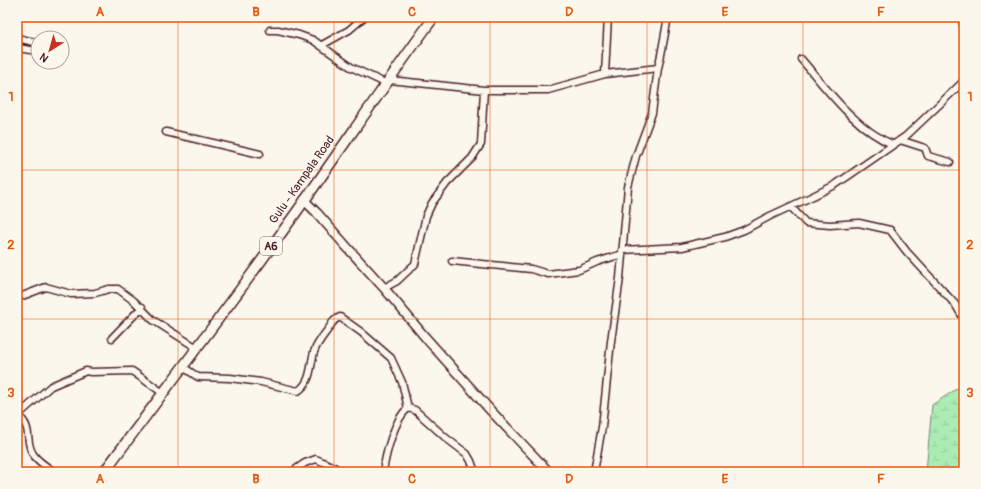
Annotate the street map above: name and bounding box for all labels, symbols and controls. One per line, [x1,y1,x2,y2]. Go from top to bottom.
text: A [96,4,105,20]
text: B [252,4,260,20]
text: C [408,4,416,20]
text: D [565,4,573,20]
text: E [722,4,729,20]
text: F [877,4,885,20]
north arrow [30,30,70,70]
text: N [37,50,51,65]
text: 1 [8,89,14,105]
text: 1 [967,89,973,105]
street label: Gulu - Kampala Road [266,133,338,227]
text: 2 [7,237,15,253]
road number: A6 [260,237,282,255]
text: 2 [966,237,974,253]
text: 3 [7,385,15,401]
text: 3 [966,385,974,401]
text: A [96,471,105,487]
text: B [252,471,260,487]
text: C [408,471,416,487]
text: D [565,471,573,487]
text: E [722,471,729,487]
text: F [877,471,885,487]

